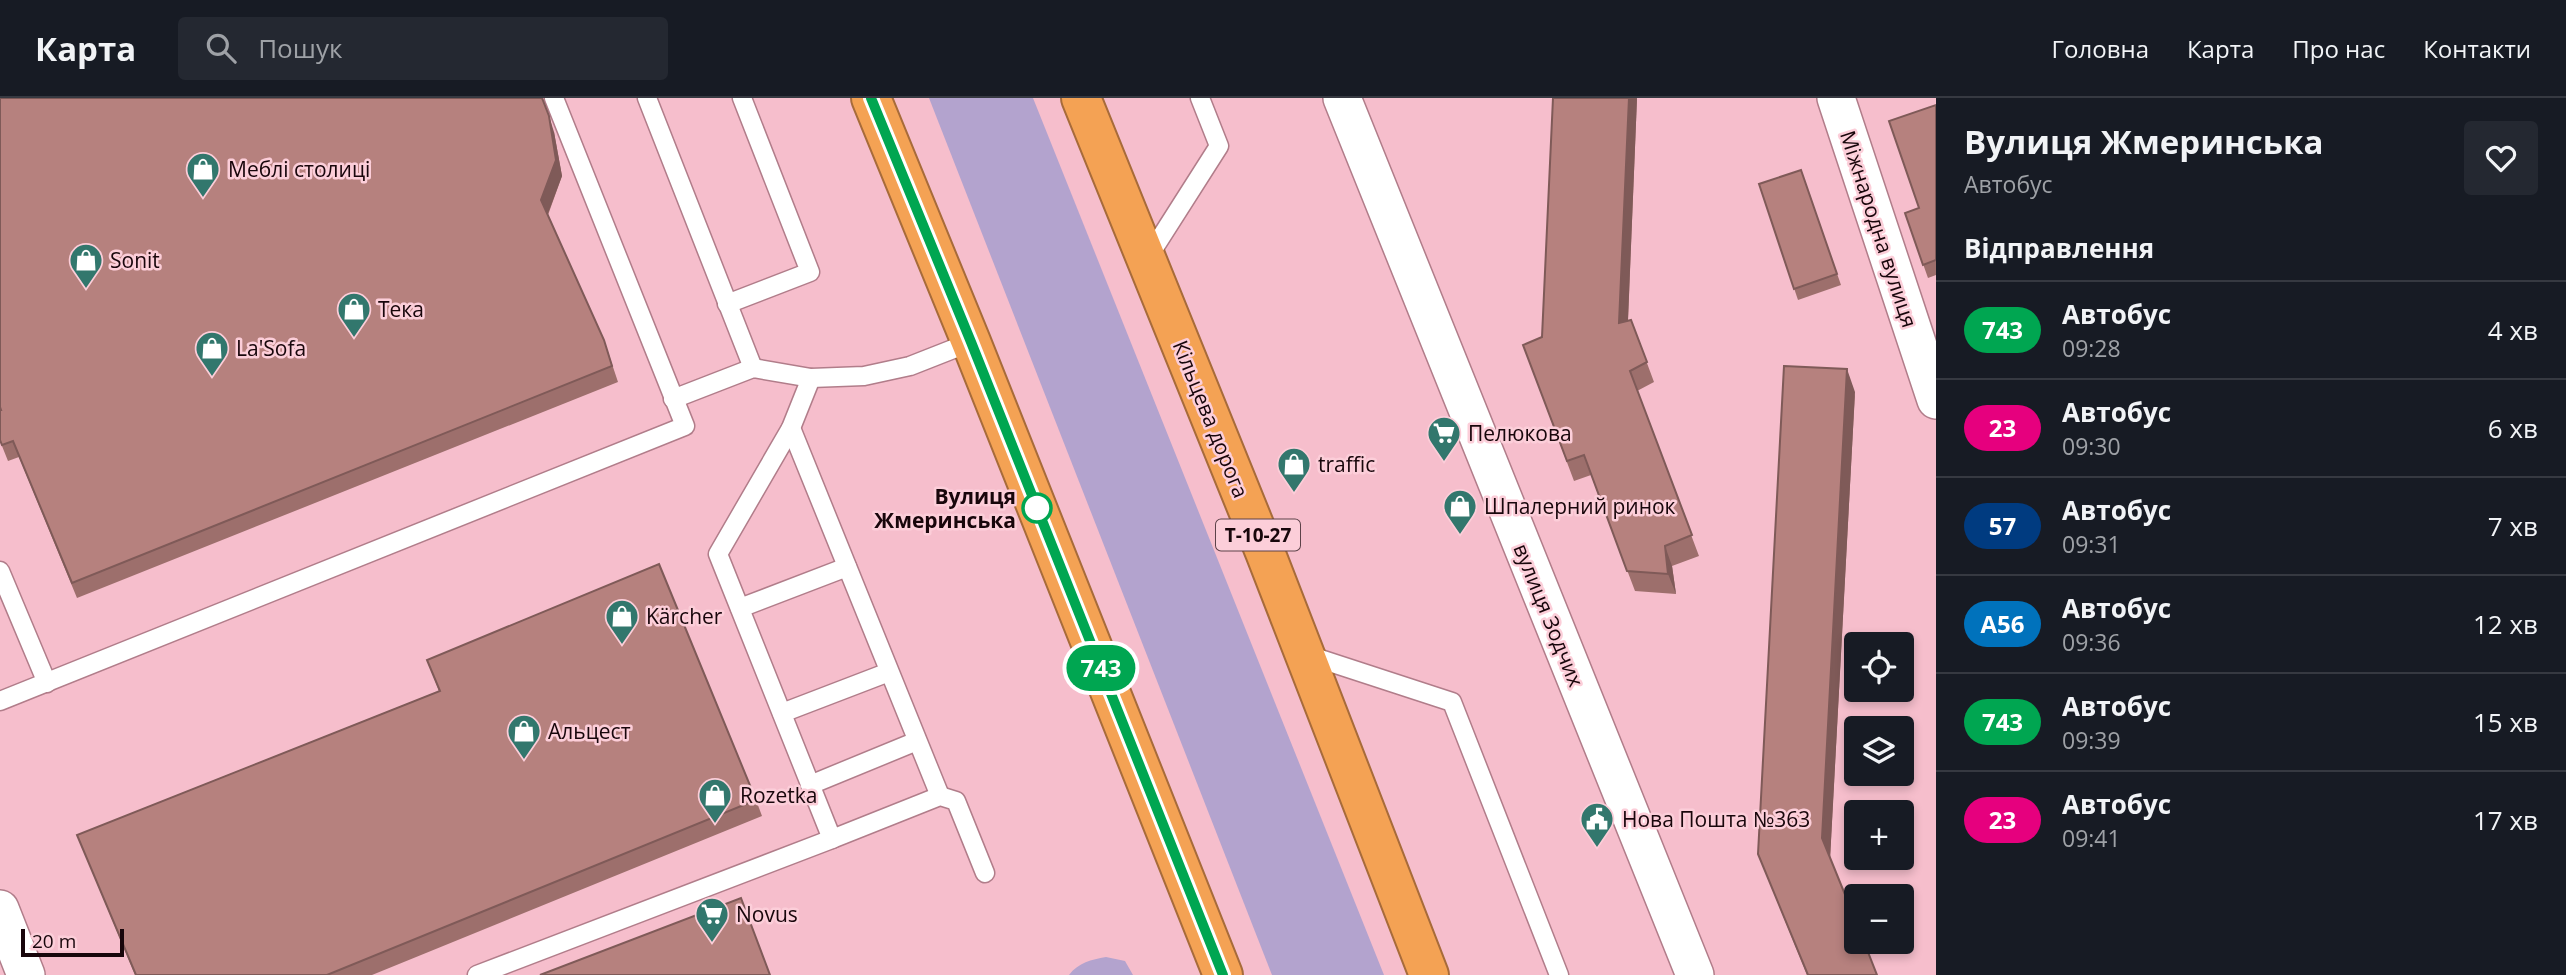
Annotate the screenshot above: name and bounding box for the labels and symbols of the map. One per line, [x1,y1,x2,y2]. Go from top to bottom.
street label: Міжнародна вулиця [1834,127,1924,331]
shop icon: Меблі столиці [184,150,222,199]
place label: Меблі столиці [228,155,370,183]
shop icon: Sonit [67,241,105,290]
place label: Sonit [110,246,160,274]
shop icon: Тека [335,290,373,339]
place label: Тека [378,295,424,323]
shop icon: La'Sofa [193,329,231,378]
place label: La'Sofa [236,334,306,362]
street label: Кільцева дорога [1167,336,1255,502]
supermarket icon: Пелюкова [1425,414,1463,463]
place label: Пелюкова [1468,419,1572,447]
shop icon: traffic [1275,445,1313,494]
place label: traffic [1318,450,1375,478]
place label: Вулиця Жмеринська [874,482,1016,534]
shop icon: Шпалерний ринок [1441,487,1479,536]
place label: Шпалерний ринок [1484,492,1676,520]
marker: Вулиця Жмеринська [1022,493,1052,523]
road number: Т-10-27 [1216,520,1300,550]
street label: вулиця Зодчих [1508,539,1590,691]
shop icon: Kärcher [603,597,641,646]
place label: Kärcher [646,602,723,630]
line badge: 743 [1061,645,1141,691]
shop icon: Альцест [505,712,543,761]
place label: Альцест [548,717,631,745]
shop icon: Rozetka [696,776,734,825]
place label: Rozetka [740,781,817,809]
public building icon: Нова Пошта №363 [1578,800,1616,849]
place label: Нова Пошта №363 [1622,805,1810,833]
supermarket icon: Novus [693,895,731,944]
place label: Novus [736,900,798,928]
scale bar [21,926,124,958]

